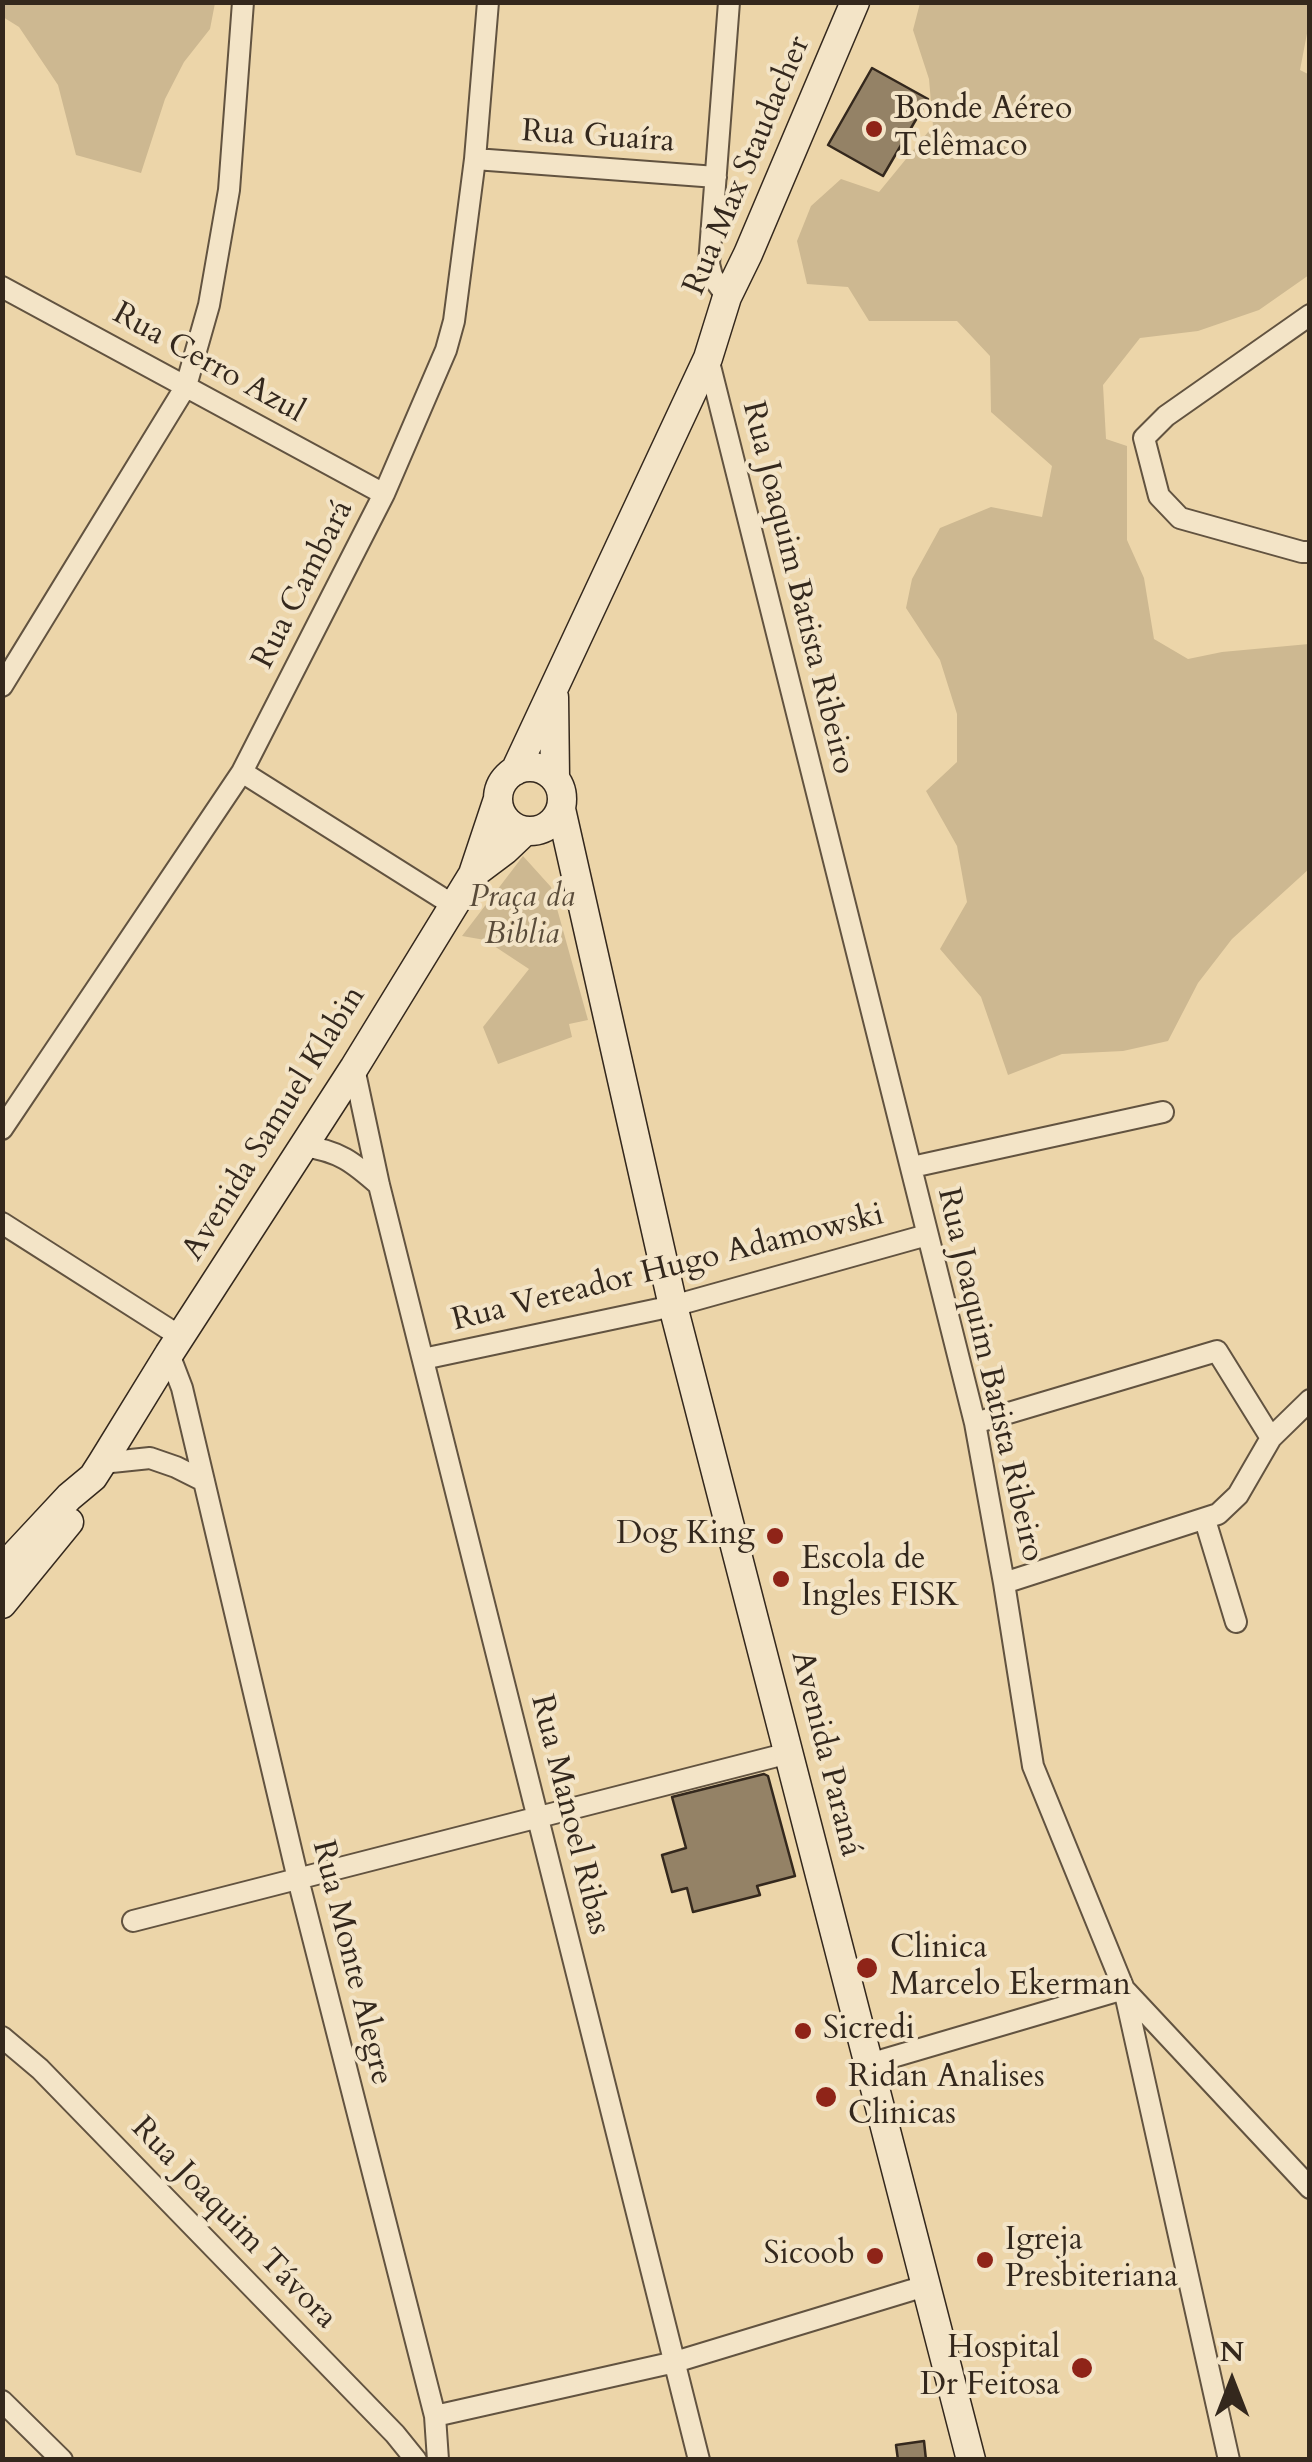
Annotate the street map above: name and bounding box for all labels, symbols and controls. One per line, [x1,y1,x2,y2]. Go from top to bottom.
street label: Rua Max Staudacher [676,31,820,301]
place label: Bonde Aéreo Telêmaco [894,92,1072,167]
street label: Rua Guaíra [520,113,676,163]
marker: Bonde Aéreo Telêmaco [863,118,885,140]
street label: Rua Cerro Azul [105,296,311,432]
street label: Rua Joaquim Batista Ribeiro [732,398,862,778]
street label: Rua Cambará [245,494,363,676]
park label: Praça da Biblia [469,880,575,955]
street label: Avenida Samuel Klabin [175,980,375,1268]
street label: Rua Joaquim Batista Ribeiro [927,1184,1051,1566]
street label: Rua Vereador Hugo Adamowski [448,1197,888,1341]
place label: Dog King [616,1517,755,1555]
marker: Dog King [764,1525,786,1547]
place label: Escola de Ingles FISK [801,1542,959,1617]
marker: Escola de Ingles FISK [770,1568,792,1590]
street label: Avenida Paraná [781,1647,869,1861]
street label: Rua Manoel Ribas [521,1691,617,1939]
street label: Rua Monte Alegre [302,1837,400,2089]
place label: Clinica Marcelo Ekerman [890,1931,1131,2006]
marker: Clinica Marcelo Ekerman [854,1955,880,1981]
place label: Sicredi [823,2012,915,2050]
marker: Sicredi [792,2020,814,2042]
place label: Ridan Analises Clinicas [848,2060,1045,2135]
marker: Ridan Analises Clinicas [813,2084,839,2110]
street label: Rua Joaquim Távora [122,2110,344,2338]
place label: Igreja Presbiteriana [1005,2223,1178,2298]
place label: Sicoob [764,2237,855,2275]
marker: Sicoob [864,2245,886,2267]
marker: Igreja Presbiteriana [974,2249,996,2271]
place label: Hospital Dr Feitosa [920,2331,1060,2406]
north arrow [1182,2332,1282,2432]
text: N [1220,2333,1244,2371]
marker: Hospital Dr Feitosa [1069,2355,1095,2381]

